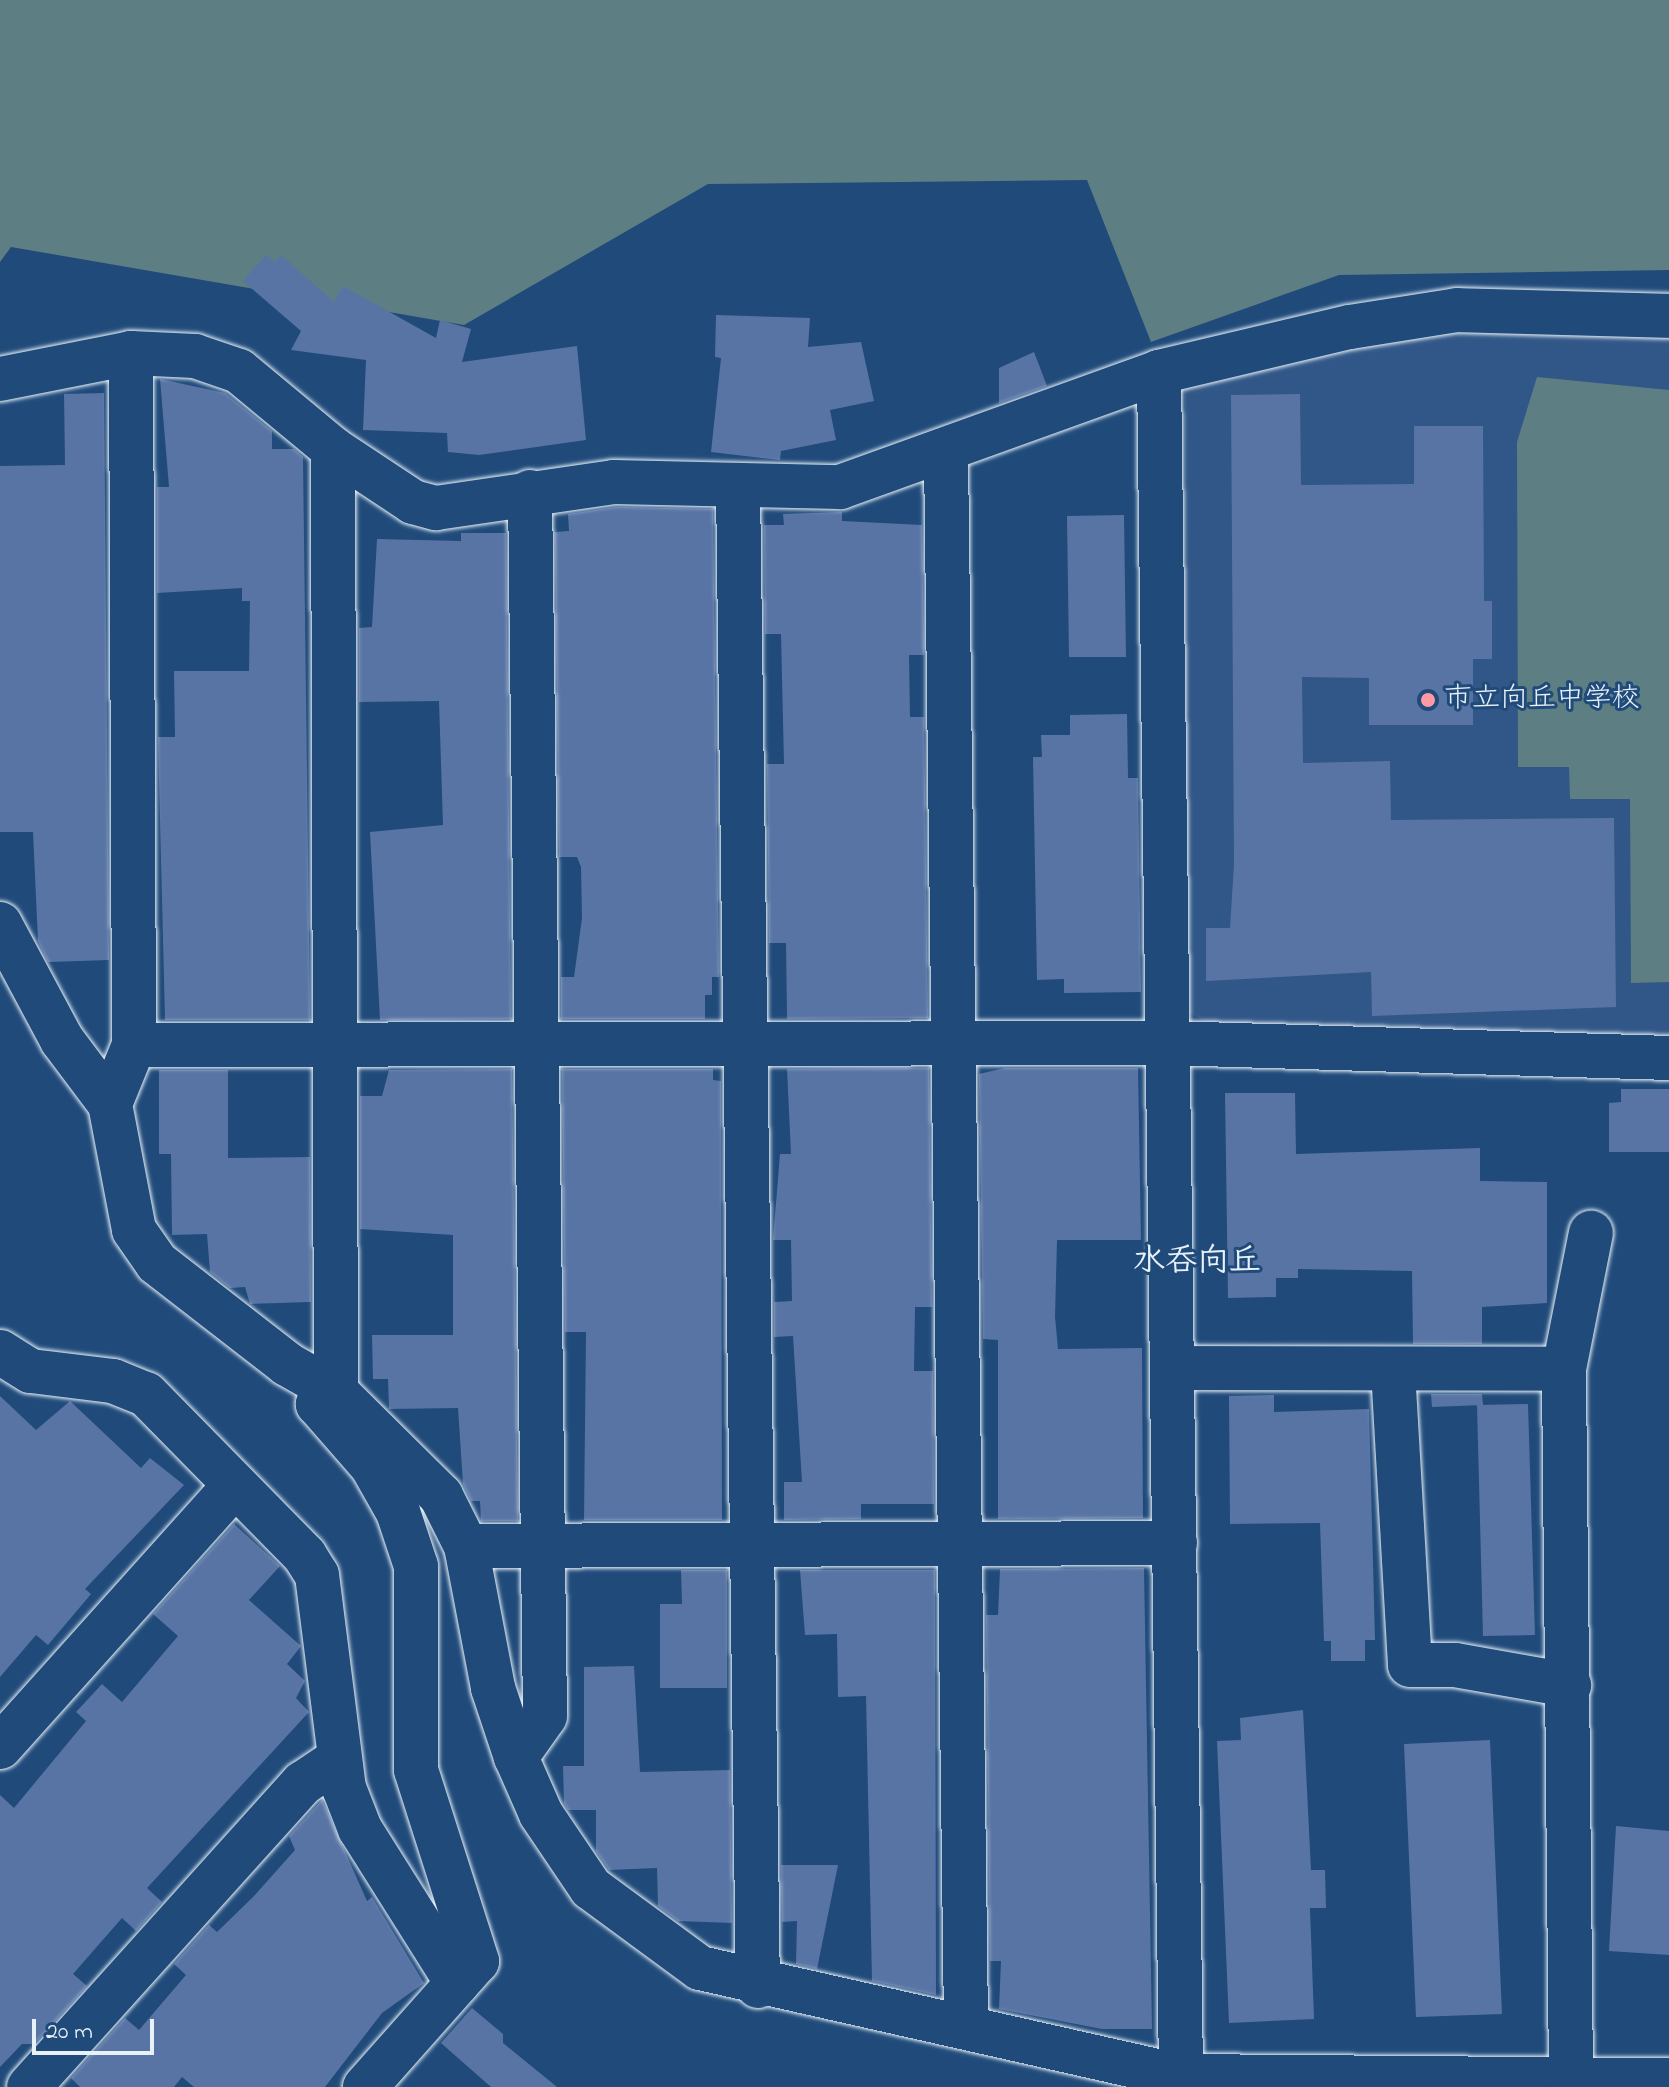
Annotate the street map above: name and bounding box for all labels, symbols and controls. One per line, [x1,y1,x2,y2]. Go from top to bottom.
place label: 市立向丘中学校 [1444,683,1640,717]
marker: 市立向丘中学校 [1419,691,1437,709]
district label: 水呑向丘 [1133,1244,1261,1282]
scale bar [36,2003,158,2053]
text: 20 m [46,2015,93,2050]

